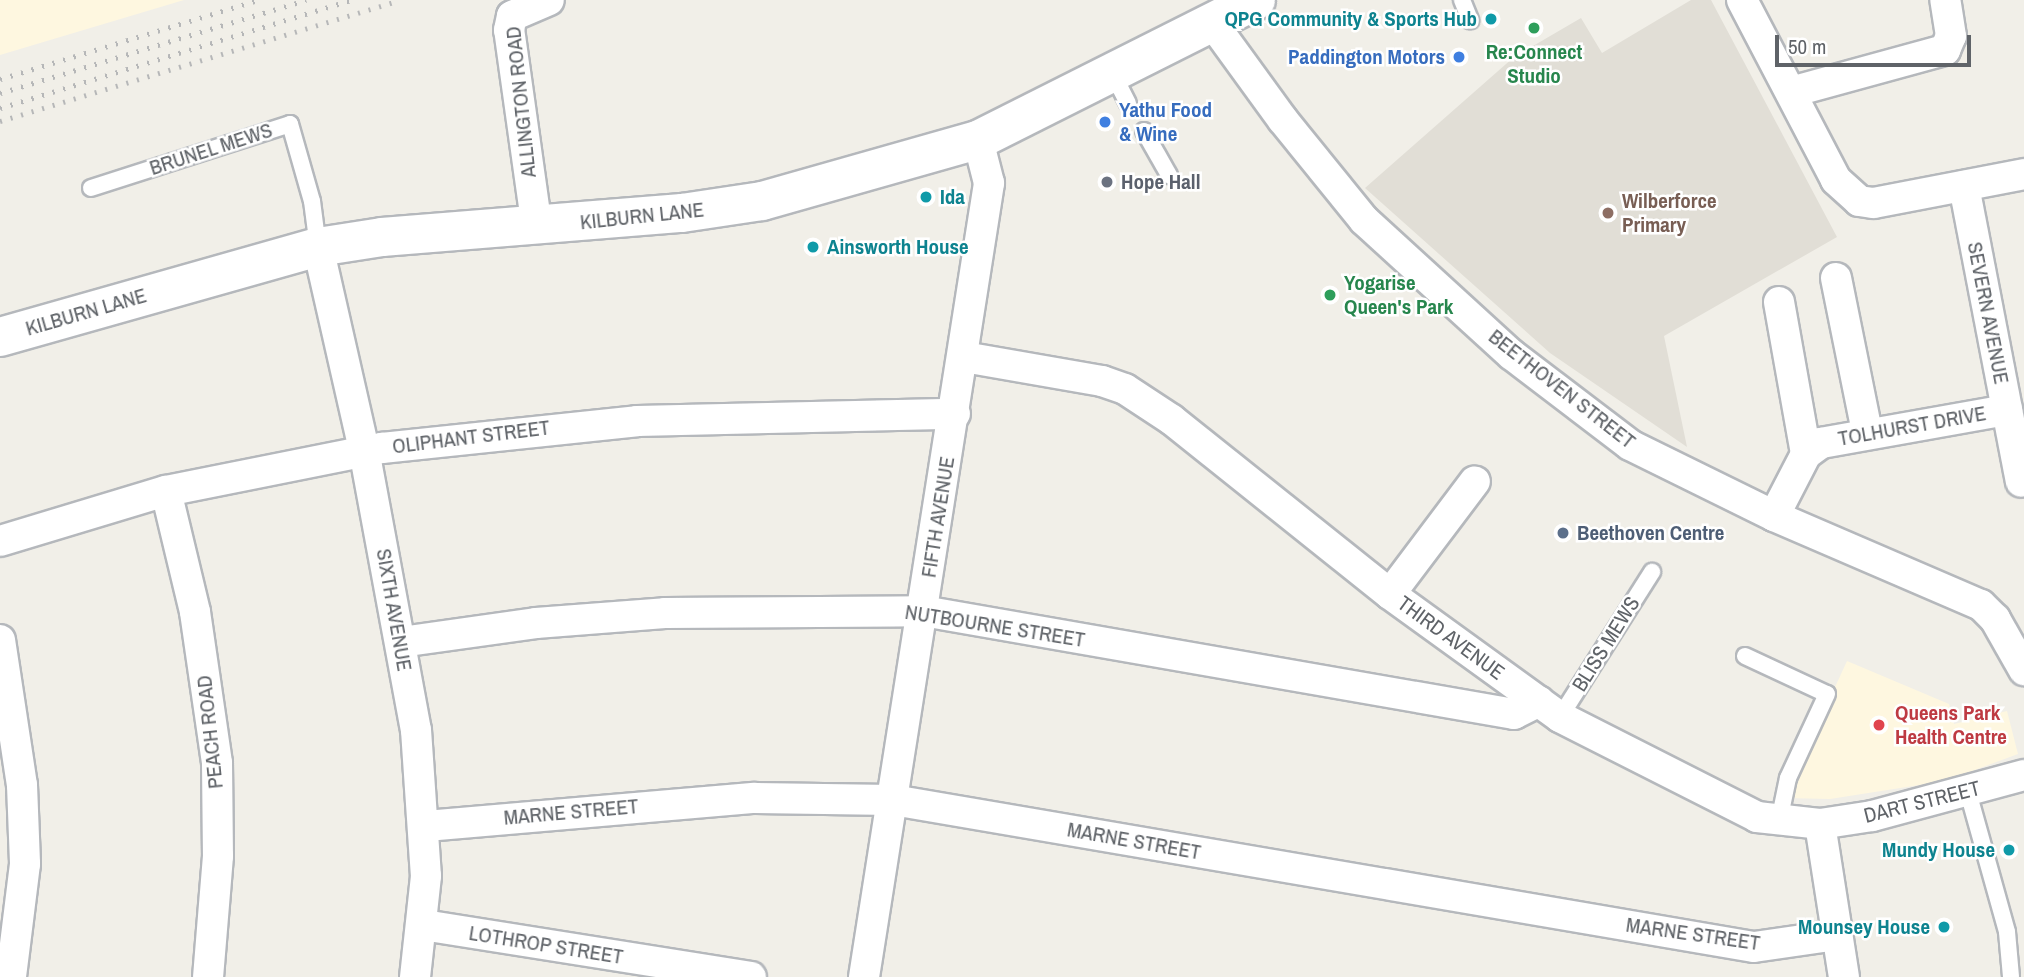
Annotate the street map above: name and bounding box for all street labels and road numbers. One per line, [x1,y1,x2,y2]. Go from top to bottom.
street label: ALLINGTON ROAD [501,25,541,179]
street label: BRUNEL MEWS [146,117,276,181]
street label: KILBURN LANE [579,197,705,235]
street label: SEVERN AVENUE [1962,239,2014,387]
street label: KILBURN LANE [23,283,149,341]
street label: BEETHOVEN STREET [1484,324,1640,454]
street label: TOLHURST DRIVE [1836,401,1988,451]
street label: OLIPHANT STREET [391,415,551,459]
street label: FIFTH AVENUE [916,454,960,580]
street label: SIXTH AVENUE [371,546,417,674]
street label: THIRD AVENUE [1392,590,1510,686]
street label: BLISS MEWS [1567,592,1645,696]
street label: NUTBOURNE STREET [903,599,1087,653]
street label: PEACH ROAD [192,674,228,790]
street label: DART STREET [1861,775,1983,829]
street label: MARNE STREET [503,794,639,830]
street label: MARNE STREET [1065,817,1203,865]
street label: MARNE STREET [1624,912,1762,956]
street label: LOTHROP STREET [467,920,625,970]

